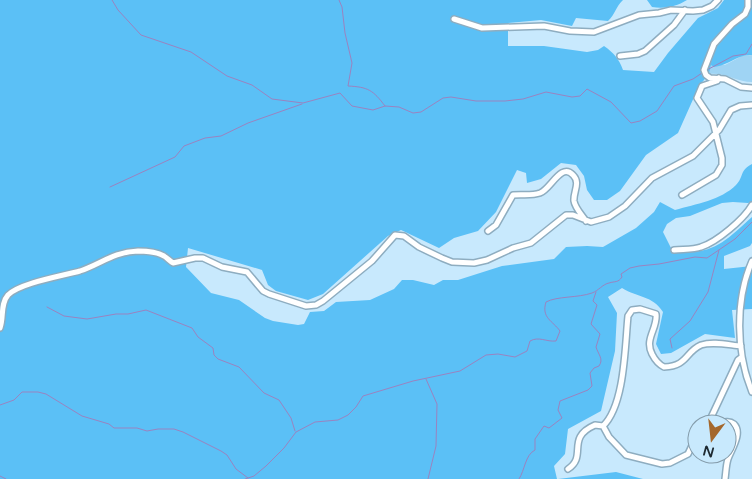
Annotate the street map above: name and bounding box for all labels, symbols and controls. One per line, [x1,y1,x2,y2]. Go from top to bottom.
north arrow [687,414,737,464]
text: N [701,441,716,461]

